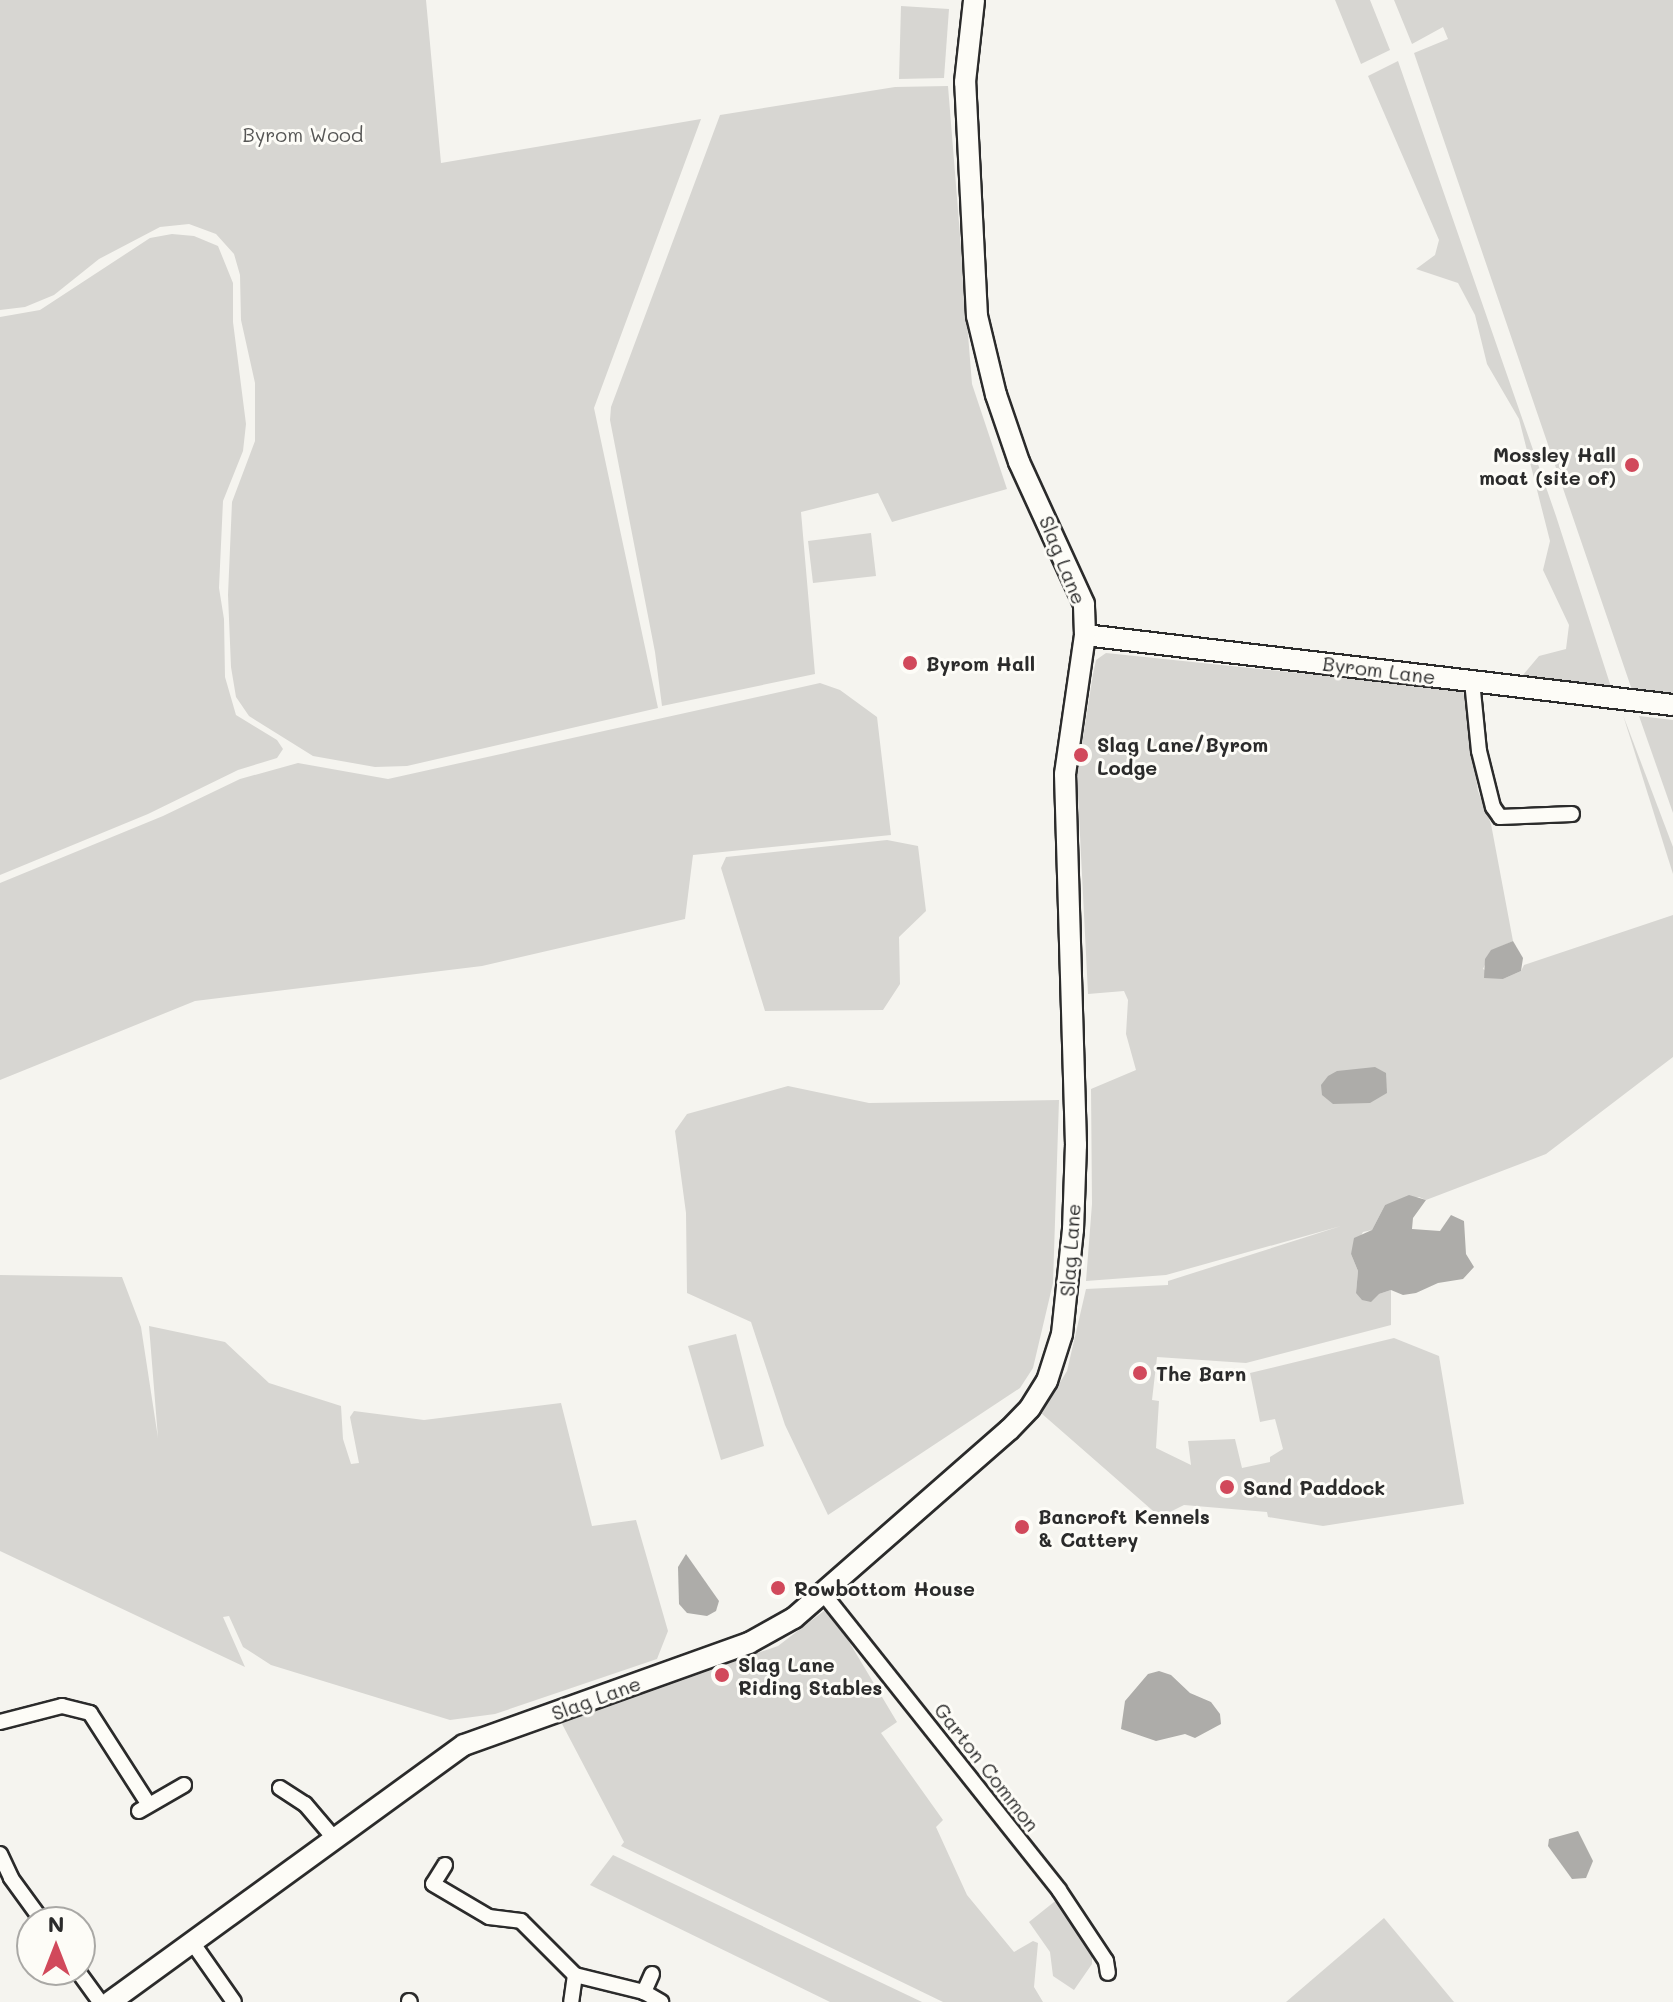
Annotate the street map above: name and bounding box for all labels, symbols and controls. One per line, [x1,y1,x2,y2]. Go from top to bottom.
park label: Byrom Wood [242,122,364,146]
place label: Mossley Hall moat (site of) [1479,442,1616,489]
marker: Mossley Hall moat (site of) [1623,456,1641,474]
street label: Slag Lane [1034,512,1092,608]
place label: Byrom Hall [926,651,1035,675]
street label: Byrom Lane [1321,651,1437,689]
marker: Byrom Hall [901,654,919,672]
place label: Slag Lane/Byrom Lodge [1097,732,1268,779]
marker: Slag Lane/Byrom Lodge [1072,746,1090,764]
street label: Slag Lane [1055,1203,1085,1297]
place label: The Barn [1156,1361,1246,1385]
marker: The Barn [1131,1364,1149,1382]
place label: Sand Paddock [1243,1475,1385,1499]
marker: Sand Paddock [1218,1478,1236,1496]
place label: Bancroft Kennels & Cattery [1038,1504,1210,1551]
marker: Bancroft Kennels & Cattery [1013,1518,1031,1536]
place label: Rowbottom House [794,1576,975,1600]
marker: Rowbottom House [769,1579,787,1597]
place label: Slag Lane Riding Stables [738,1652,882,1699]
marker: Slag Lane Riding Stables [713,1666,731,1684]
street label: Slag Lane [548,1671,644,1725]
street label: Garton Common [929,1698,1045,1836]
north arrow [16,1906,96,1986]
text: N [48,1909,64,1938]

